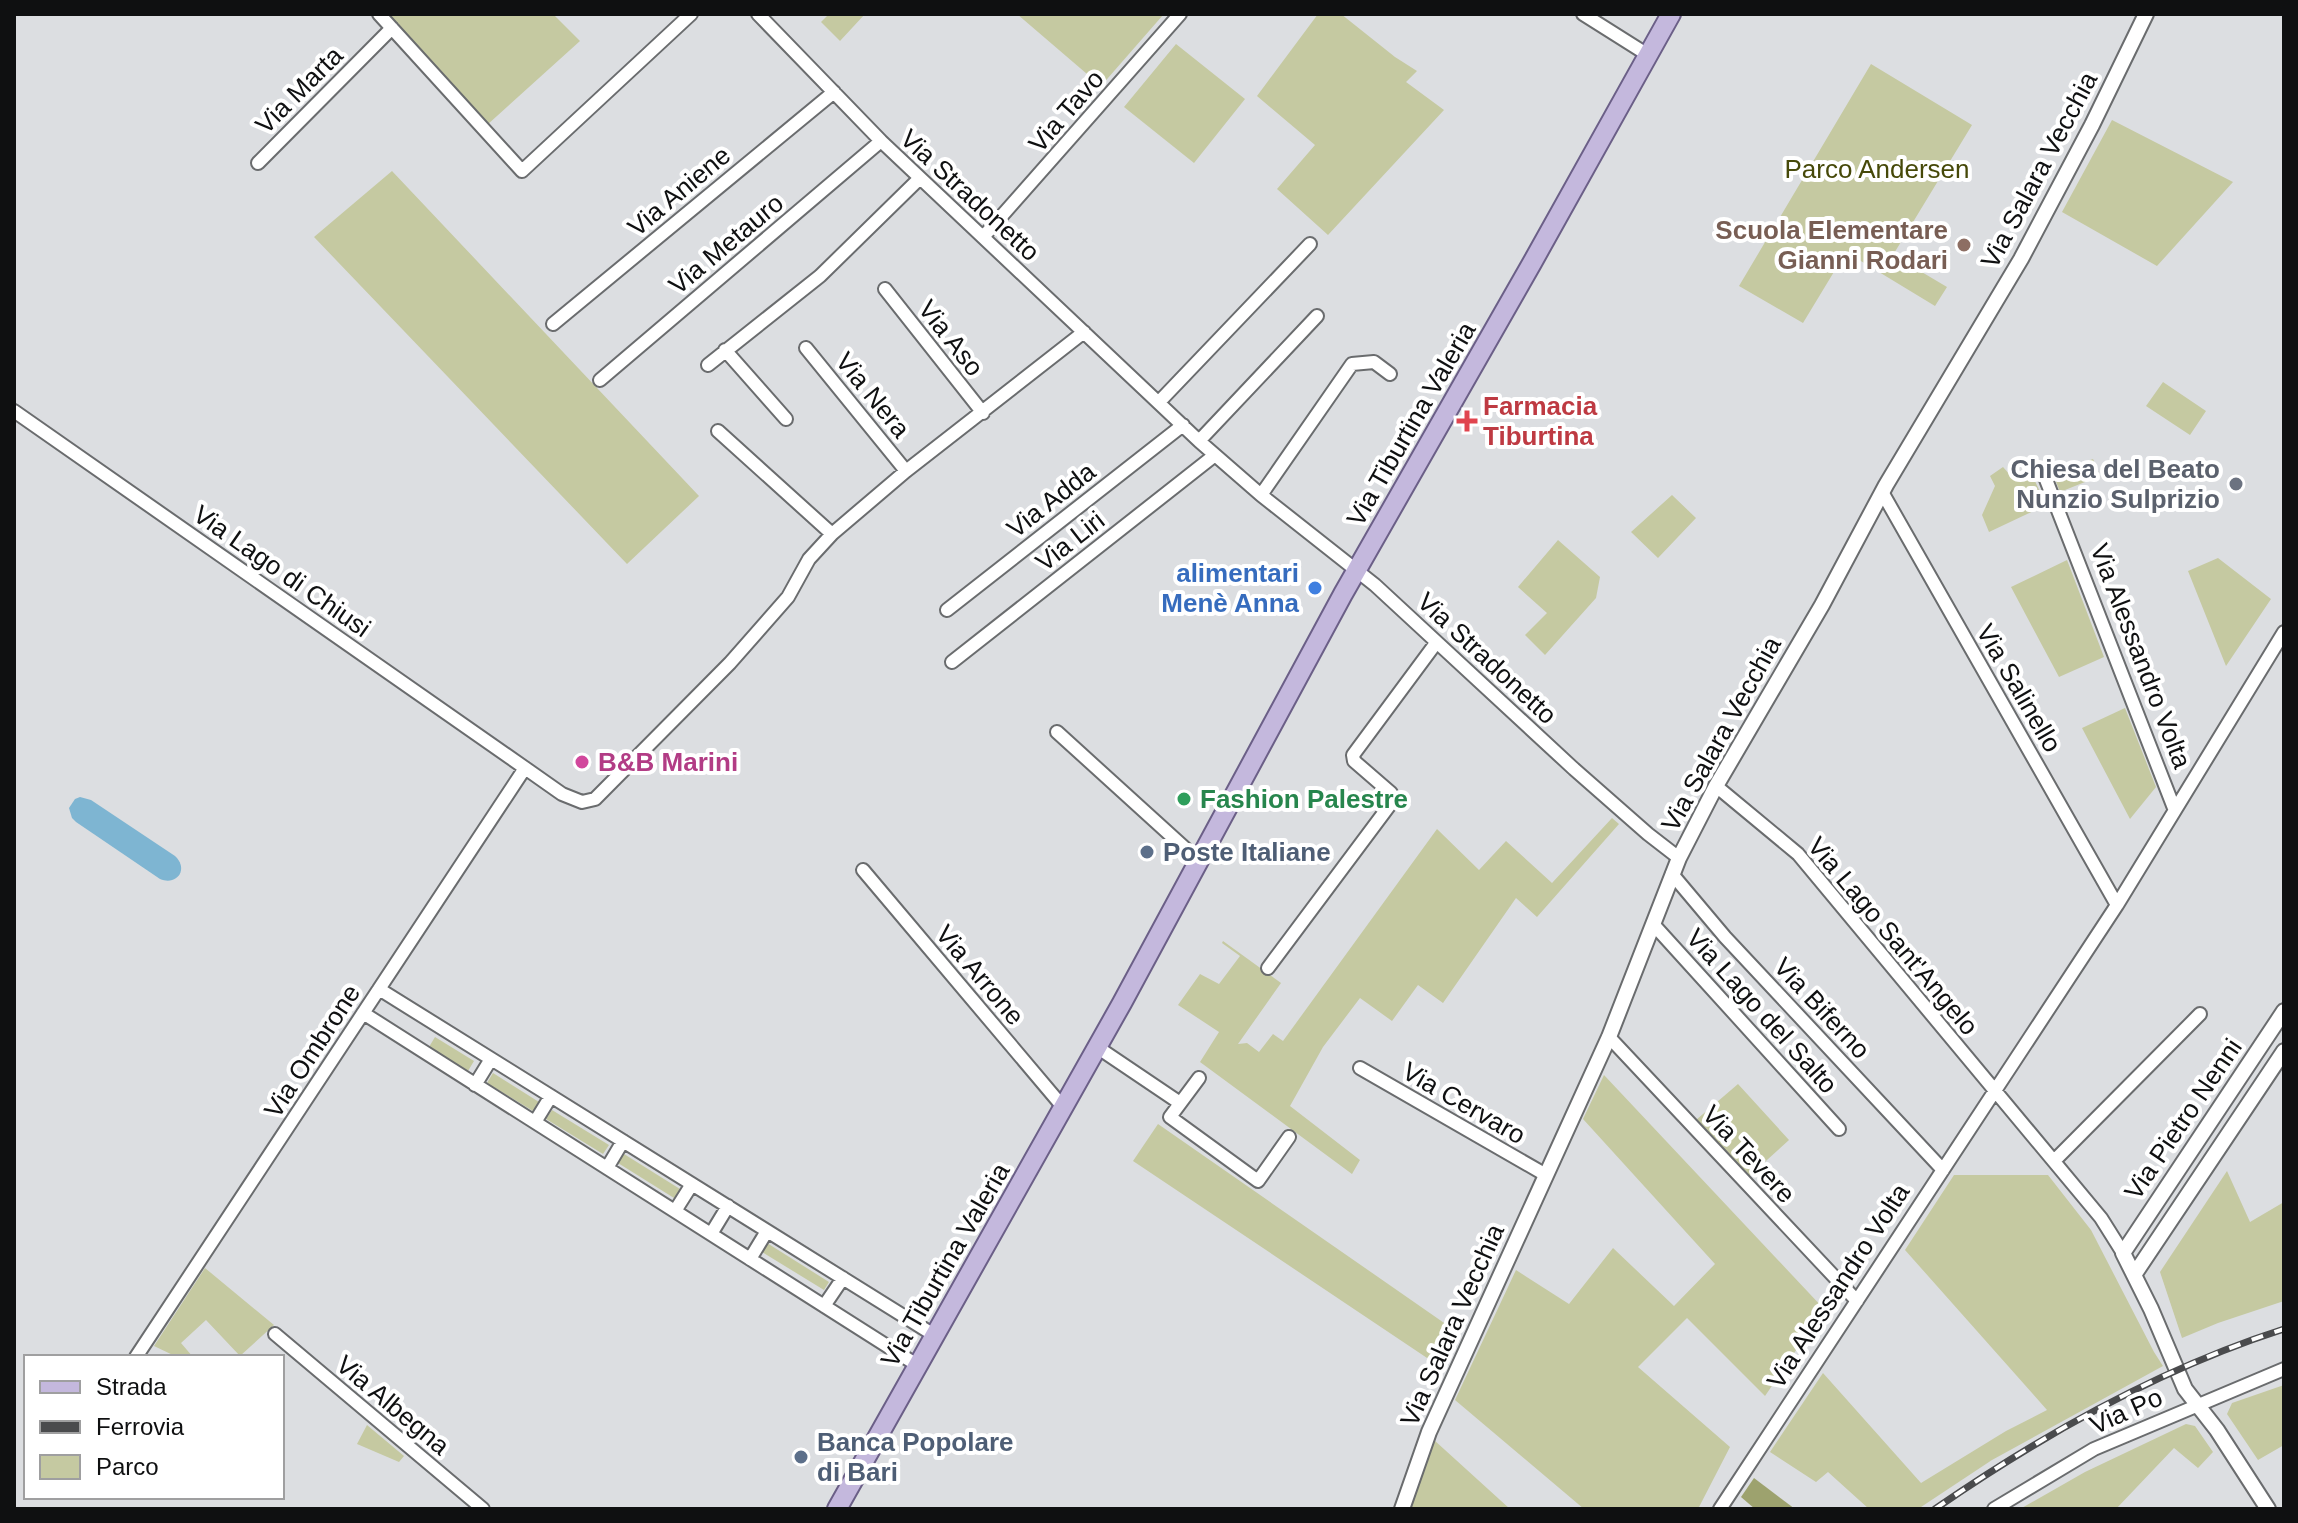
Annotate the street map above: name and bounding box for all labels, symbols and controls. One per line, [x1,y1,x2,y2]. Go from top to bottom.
street label: Via Marta [249,40,349,140]
street label: Via Tavo [1022,64,1110,158]
street label: Via Salara Vecchia [1975,66,2104,273]
street label: Via Stradonetto [894,123,1046,267]
street label: Via Aniene [622,140,736,242]
park label: Parco Andersen [1784,154,1970,184]
street label: Via Metauro [663,188,789,300]
place label: Scuola Elementare Gianni Rodari [1715,215,1948,275]
marker: Scuola Elementare Gianni Rodari [1955,236,1973,254]
street label: Via Aso [912,294,990,382]
street label: Via Tiburtina Valeria [1340,316,1482,531]
street label: Via Nera [830,346,917,444]
place label: Farmacia Tiburtina [1483,391,1598,451]
marker: Farmacia Tiburtina [1458,412,1476,430]
place label: Chiesa del Beato Nunzio Sulprizio [2010,454,2220,514]
street label: Via Adda [1001,456,1101,544]
marker: Chiesa del Beato Nunzio Sulprizio [2227,475,2245,493]
street label: Via Lago di Chiusi [188,499,376,643]
street label: Via Liri [1030,505,1110,577]
street label: Via Alessandro Volta [2084,540,2198,773]
place label: alimentari Menè Anna [1161,558,1300,618]
marker: alimentari Menè Anna [1306,579,1324,597]
street label: Via Stradonetto [1411,586,1563,730]
street label: Via Salinello [1970,619,2068,757]
street label: Via Salara Vecchia [1655,631,1787,837]
place label: B&B Marini [598,747,738,777]
marker: B&B Marini [573,753,591,771]
place label: Fashion Palestre [1200,784,1408,814]
marker: Fashion Palestre [1175,790,1193,808]
street label: Via Lago Sant'Angelo [1802,831,1984,1041]
place label: Poste Italiane [1163,837,1331,867]
marker: Poste Italiane [1138,843,1156,861]
street label: Via Arrone [930,919,1030,1031]
street label: Via Lago del Salto [1680,923,1844,1099]
street label: Via Biferno [1768,951,1876,1065]
street label: Via Ombrone [258,979,366,1123]
street label: Via Pietro Nenni [2118,1033,2248,1205]
street label: Via Cervaro [1397,1056,1531,1150]
street label: Via Tevere [1696,1099,1802,1209]
street label: Via Tiburtina Valeria [874,1157,1016,1372]
street label: Via Alessandro Volta [1761,1178,1916,1394]
street label: Via Salara Vecchia [1394,1219,1510,1431]
street label: Via Albegna [330,1349,456,1461]
legend [24,1355,284,1499]
text: Strada [96,1373,167,1400]
street label: Via Po [2085,1382,2167,1440]
text: Ferrovia [96,1413,185,1440]
place label: Banca Popolare di Bari [817,1427,1014,1487]
marker: Banca Popolare di Bari [792,1448,810,1466]
text: Parco [96,1453,159,1480]

